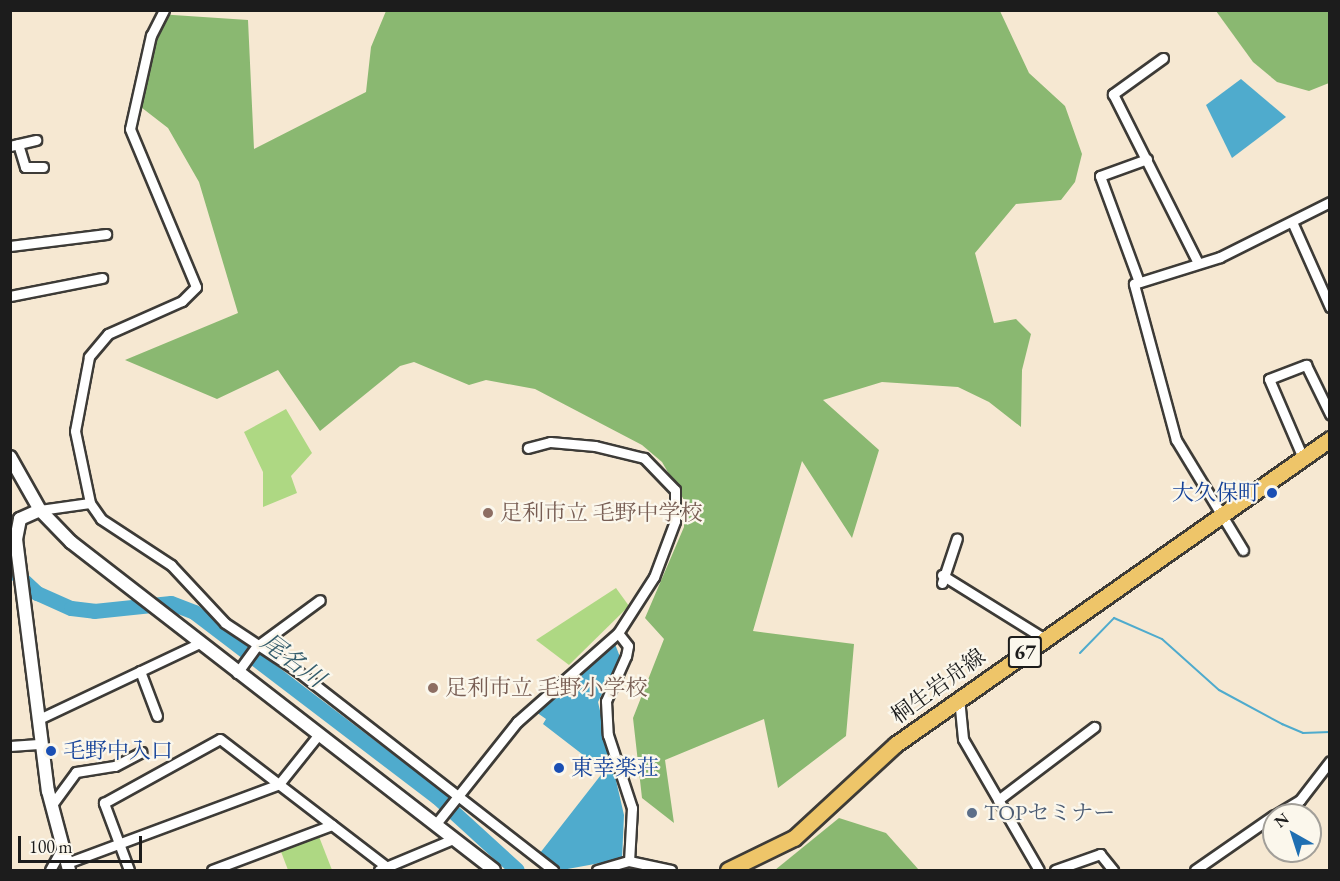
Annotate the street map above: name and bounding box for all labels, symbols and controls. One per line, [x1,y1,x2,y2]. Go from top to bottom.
place label: 大久保町 [1172,480,1260,506]
marker: 大久保町 [1265,486,1279,500]
place label: 足利市立 毛野中学校 [500,500,702,526]
marker: 足利市立 毛野中学校 [481,506,495,520]
water label: 尾名川 [256,627,330,693]
road number: 67 [1007,634,1043,670]
street label: 桐生岩舟線 [886,643,990,729]
place label: 足利市立 毛野小学校 [445,675,647,701]
marker: 足利市立 毛野小学校 [426,681,440,695]
place label: 毛野中入口 [63,738,173,764]
marker: 毛野中入口 [44,744,58,758]
place label: 東幸楽荘 [571,755,659,781]
marker: 東幸楽荘 [552,761,566,775]
place label: TOPセミナー [984,800,1115,826]
north arrow [1262,803,1322,863]
marker: TOPセミナー [965,806,979,820]
text: N [1270,808,1293,832]
scale bar [21,824,146,862]
text: 100 m [29,835,73,858]

